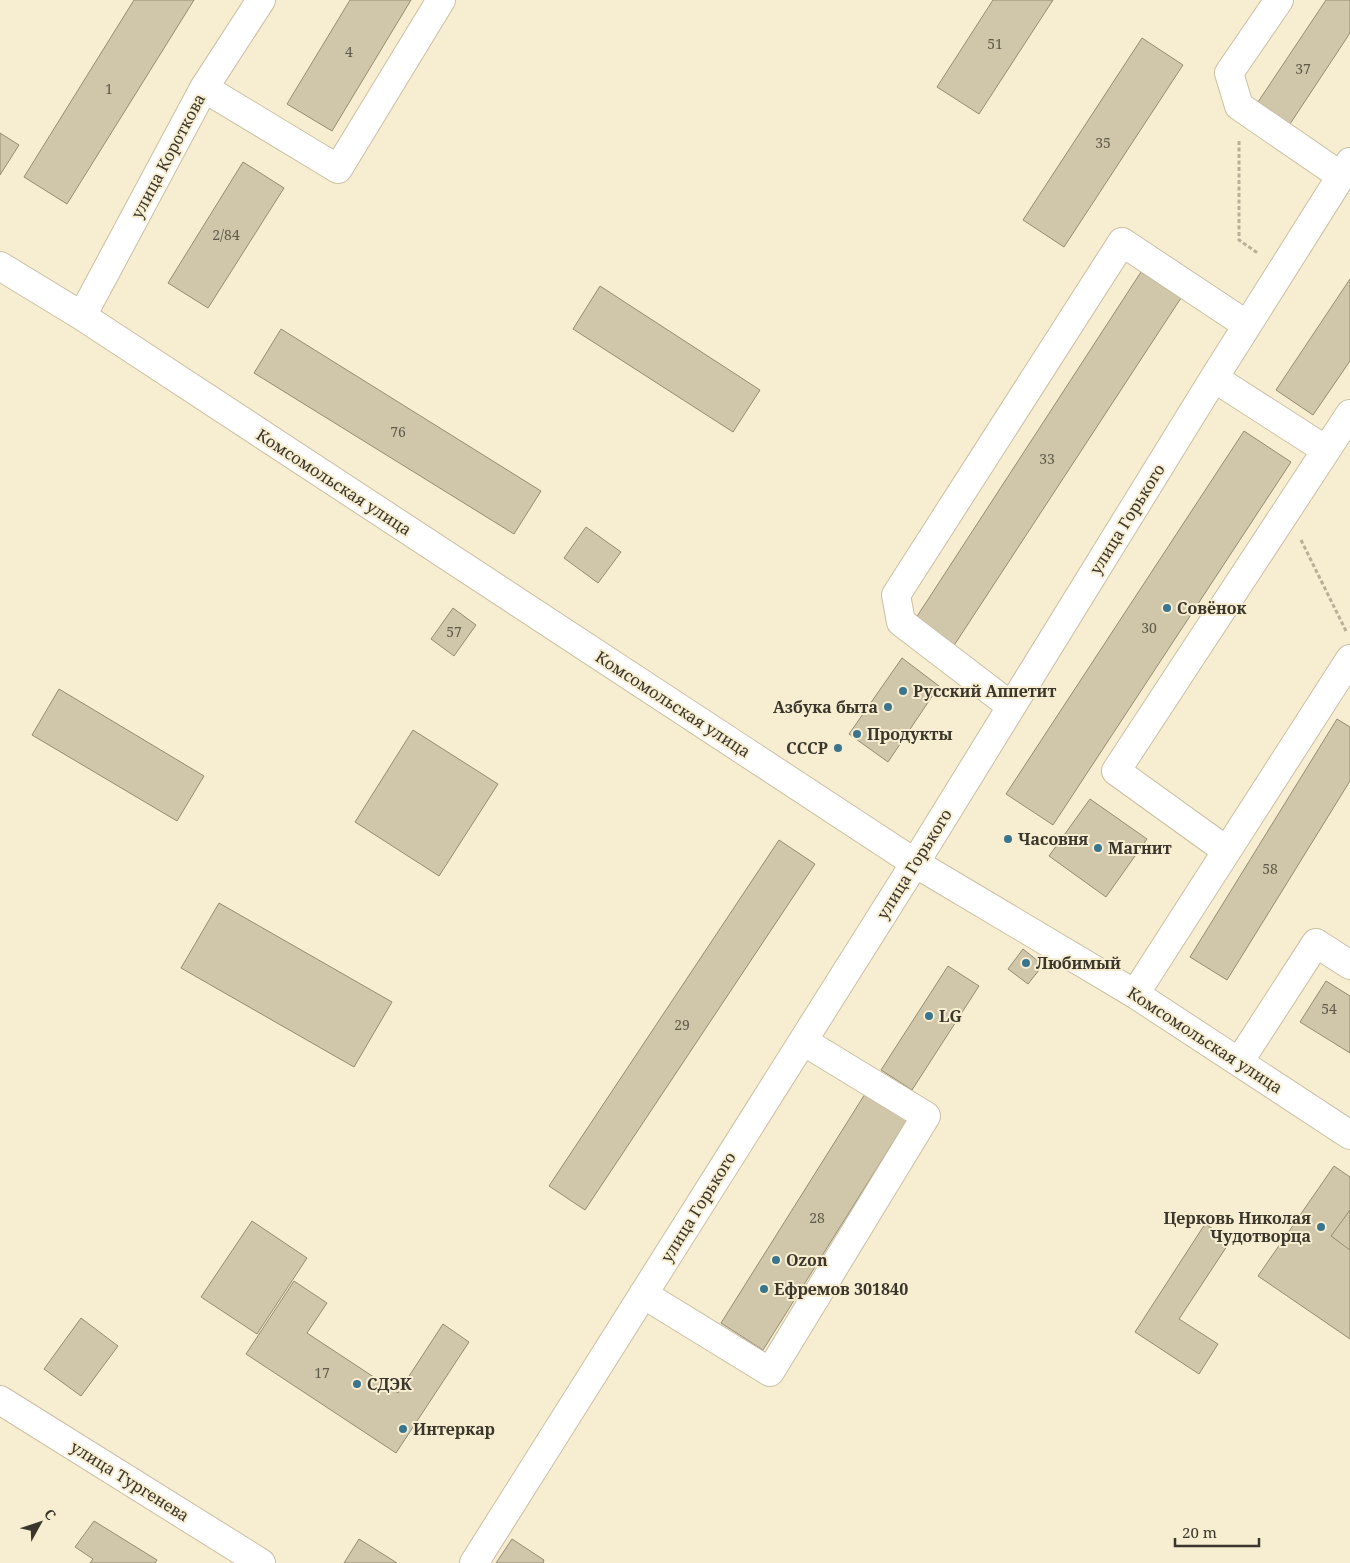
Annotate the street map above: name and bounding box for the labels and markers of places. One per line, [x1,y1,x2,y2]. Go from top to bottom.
place label: Совёнок [1177,597,1246,619]
marker: Совёнок [1161,602,1173,614]
place label: Русский Аппетит [913,680,1056,702]
marker: Русский Аппетит [897,685,909,697]
place label: Азбука быта [773,696,878,718]
marker: Азбука быта [882,701,894,713]
place label: Продукты [867,723,952,745]
marker: Продукты [851,728,863,740]
place label: СССР [786,737,828,759]
marker: СССР [832,742,844,754]
place label: Часовня [1018,828,1089,850]
marker: Часовня [1002,833,1014,845]
place label: Магнит [1108,837,1172,859]
marker: Магнит [1092,842,1104,854]
place label: Любимый [1036,952,1121,974]
marker: Любимый [1020,957,1032,969]
place label: LG [939,1005,962,1027]
marker: LG [923,1010,935,1022]
place label: Церковь Николая Чудотворца [1163,1207,1311,1247]
marker: Церковь Николая Чудотворца [1315,1221,1327,1233]
place label: Ozon [786,1249,828,1271]
marker: Ozon [770,1254,782,1266]
place label: Ефремов 301840 [774,1278,908,1300]
marker: Ефремов 301840 [758,1283,770,1295]
place label: СДЭК [367,1373,412,1395]
marker: СДЭК [351,1378,363,1390]
place label: Интеркар [413,1418,495,1440]
marker: Интеркар [397,1423,409,1435]

